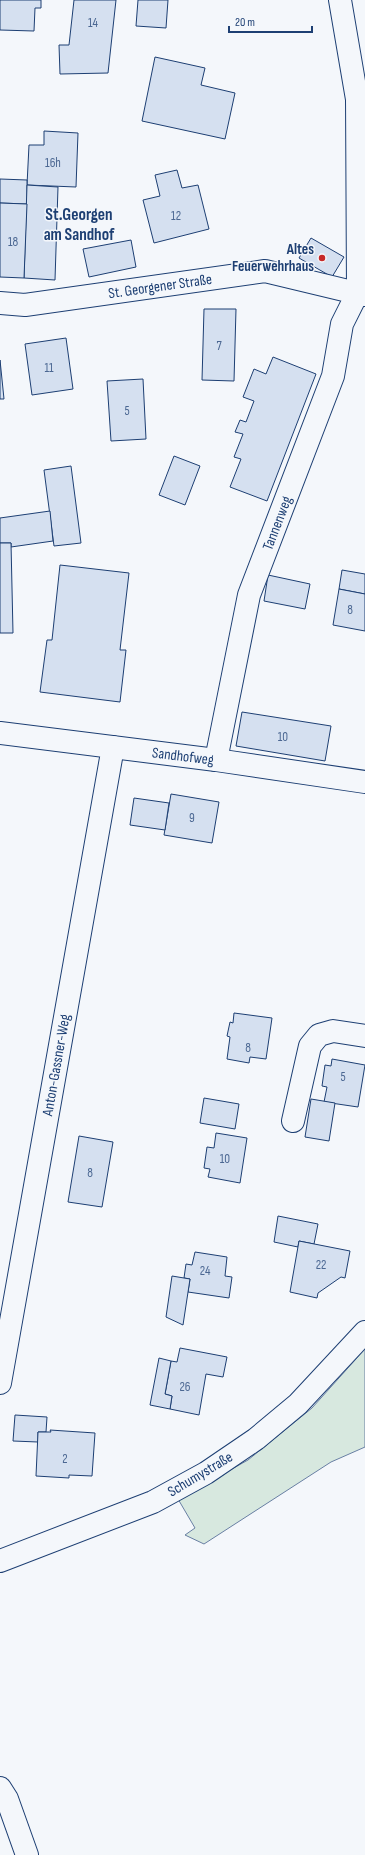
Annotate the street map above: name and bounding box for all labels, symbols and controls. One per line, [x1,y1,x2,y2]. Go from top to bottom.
scale bar [229,8,312,34]
house number: 14 [88,15,99,31]
text: 20 m [235,15,255,30]
house number: 16h [45,155,61,171]
district label: St.Georgen am Sandhof [44,205,115,245]
house number: 12 [171,208,181,224]
house number: 18 [8,234,18,250]
place label: Altes Feuerwehrhaus [232,240,314,276]
marker: Altes Feuerwehrhaus [317,253,327,263]
street label: St. Georgener Straße [107,270,213,303]
house number: 7 [216,338,222,354]
house number: 11 [44,360,54,376]
house number: 5 [124,403,130,419]
street label: Tannenweg [258,493,296,553]
house number: 8 [347,602,353,618]
house number: 10 [278,729,288,745]
street label: Sandhofweg [151,743,215,770]
house number: 9 [189,810,195,826]
street label: Anton-Gassner-Weg [38,1013,75,1118]
house number: 8 [245,1040,251,1056]
house number: 5 [340,1069,346,1085]
house number: 10 [220,1151,230,1167]
house number: 8 [87,1165,93,1181]
house number: 22 [316,1257,326,1273]
house number: 24 [200,1263,211,1279]
house number: 26 [179,1379,191,1395]
street label: Schumystraße [164,1448,236,1501]
house number: 2 [62,1451,68,1467]

